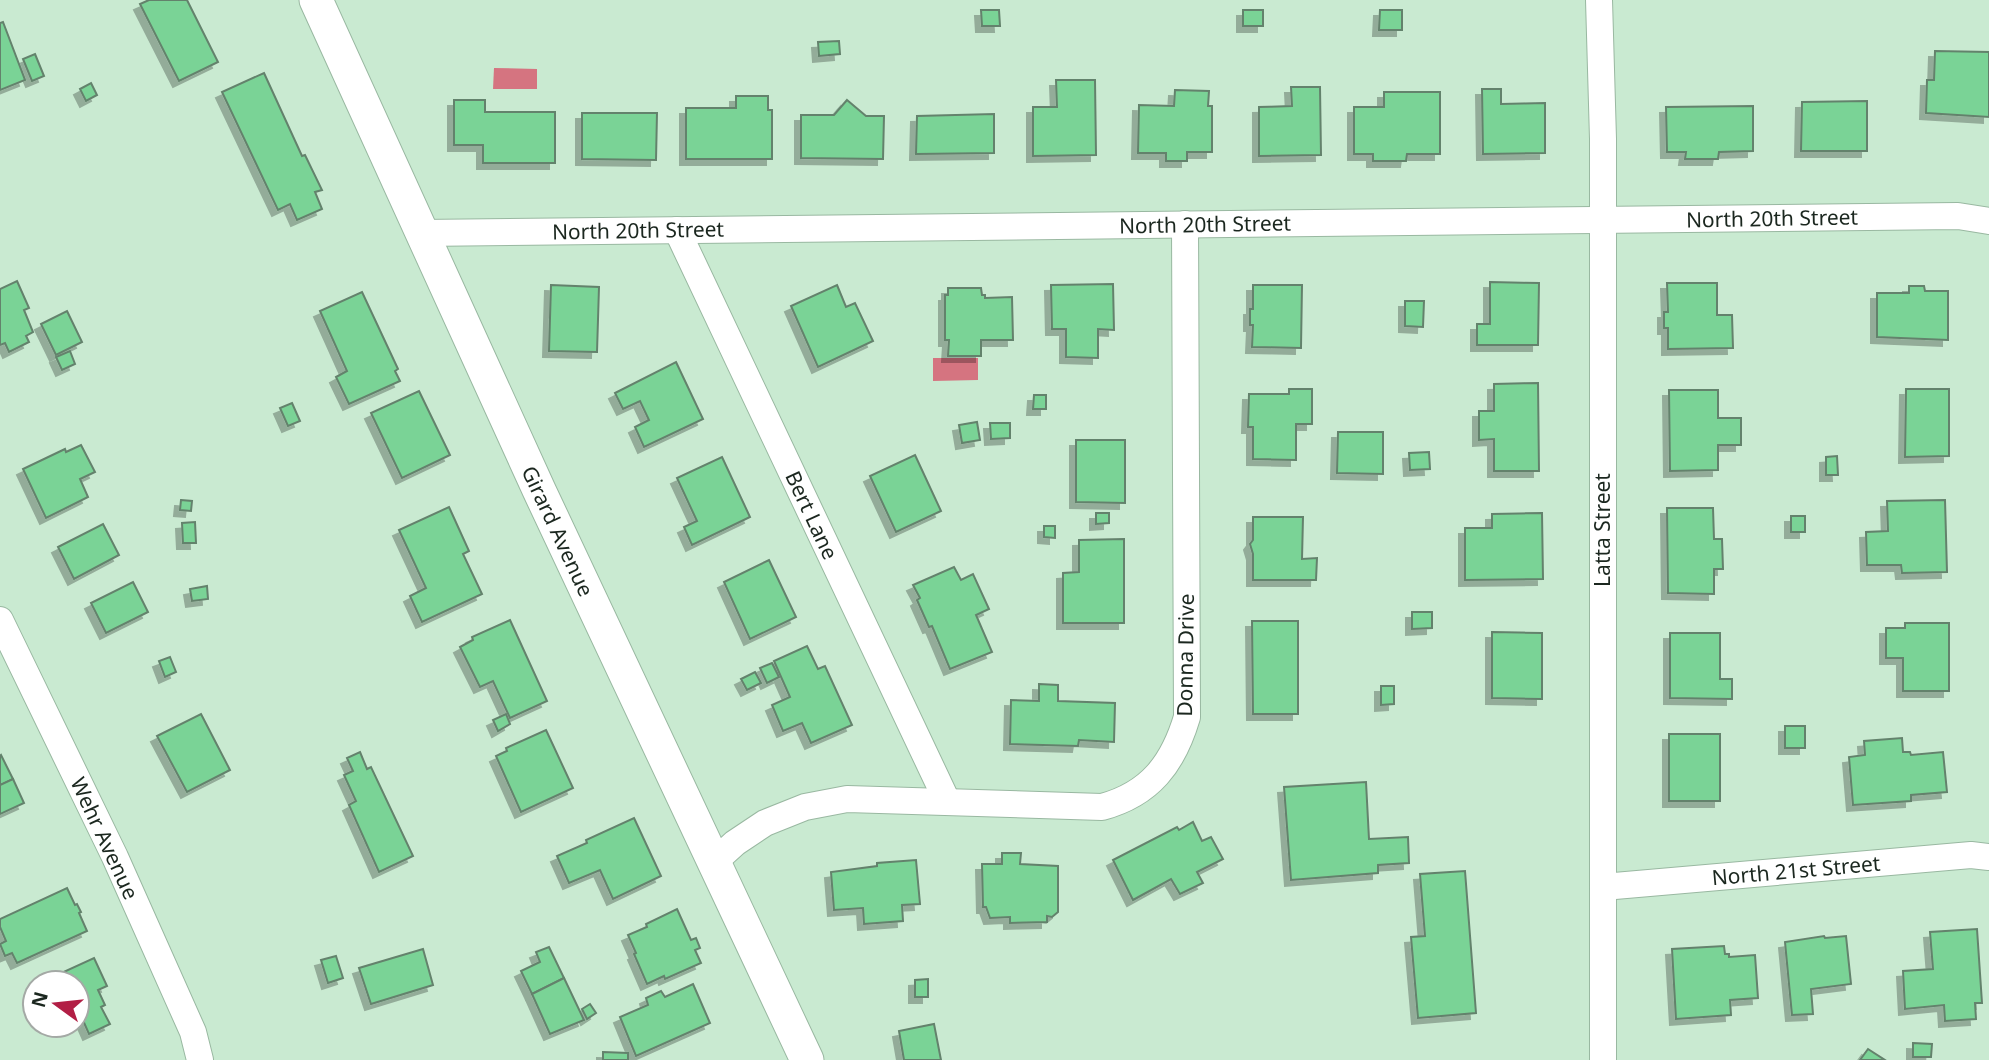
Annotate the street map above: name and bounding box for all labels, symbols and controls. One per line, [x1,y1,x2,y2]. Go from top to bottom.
street label: North 20th Street [1686,202,1859,233]
street label: North 20th Street [1119,208,1292,239]
street label: North 20th Street [552,214,725,245]
street label: Girard Avenue [515,461,601,601]
street label: Bert Lane [779,466,845,564]
street label: Latta Street [1588,473,1616,587]
street label: Donna Drive [1170,593,1200,717]
street label: Wehr Avenue [64,772,146,904]
street label: North 21st Street [1711,849,1882,891]
north arrow [21,969,91,1039]
text: N [25,989,54,1010]

